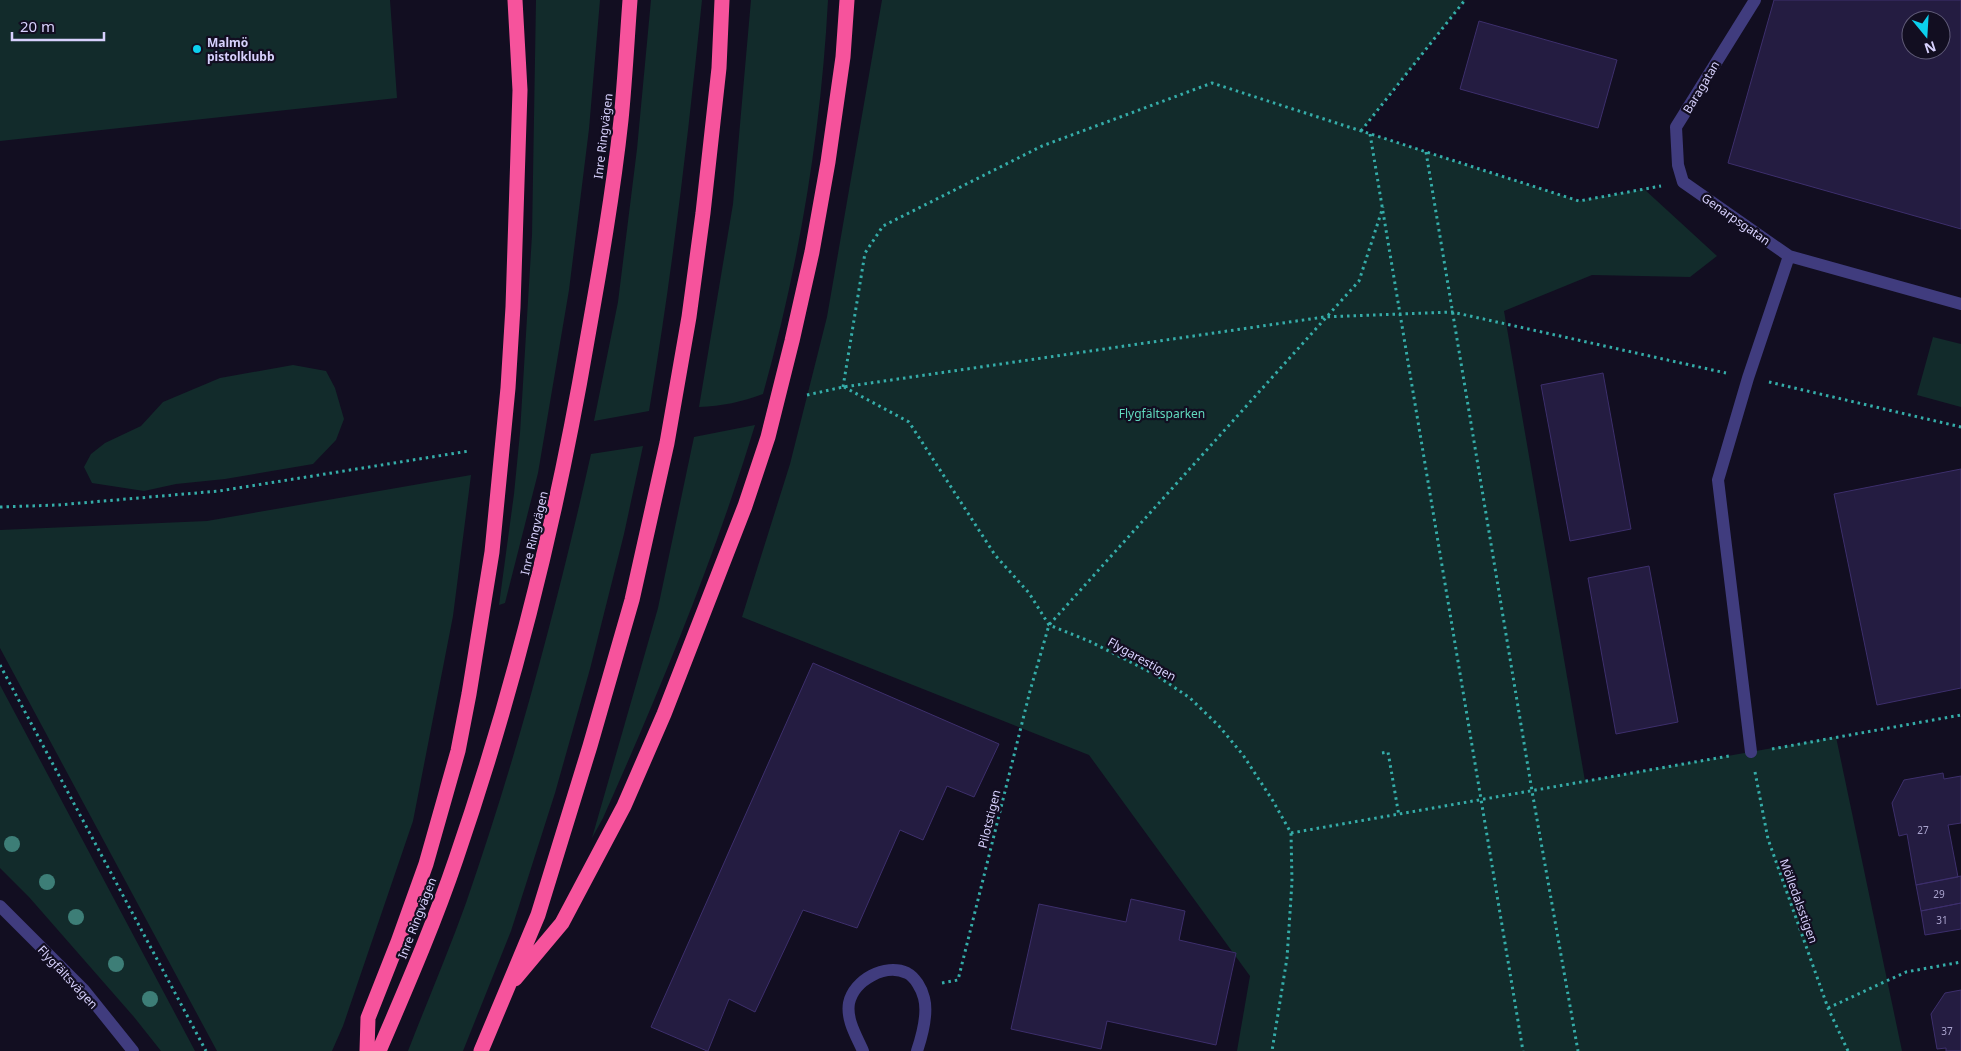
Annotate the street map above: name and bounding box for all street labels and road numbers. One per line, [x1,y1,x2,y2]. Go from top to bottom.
street label: Baragatan [1679,58,1723,116]
street label: Inre Ringvägen [589,92,617,180]
street label: Genarpsgatan [1698,189,1774,249]
street label: Inre Ringvägen [516,489,552,577]
street label: Flygarestigen [1105,633,1179,685]
street label: Pilotstigen [974,788,1004,850]
street label: Mölledalsstigen [1776,856,1822,946]
street label: Inre Ringvägen [394,875,440,961]
street label: Flygfältsvägen [34,941,102,1013]

